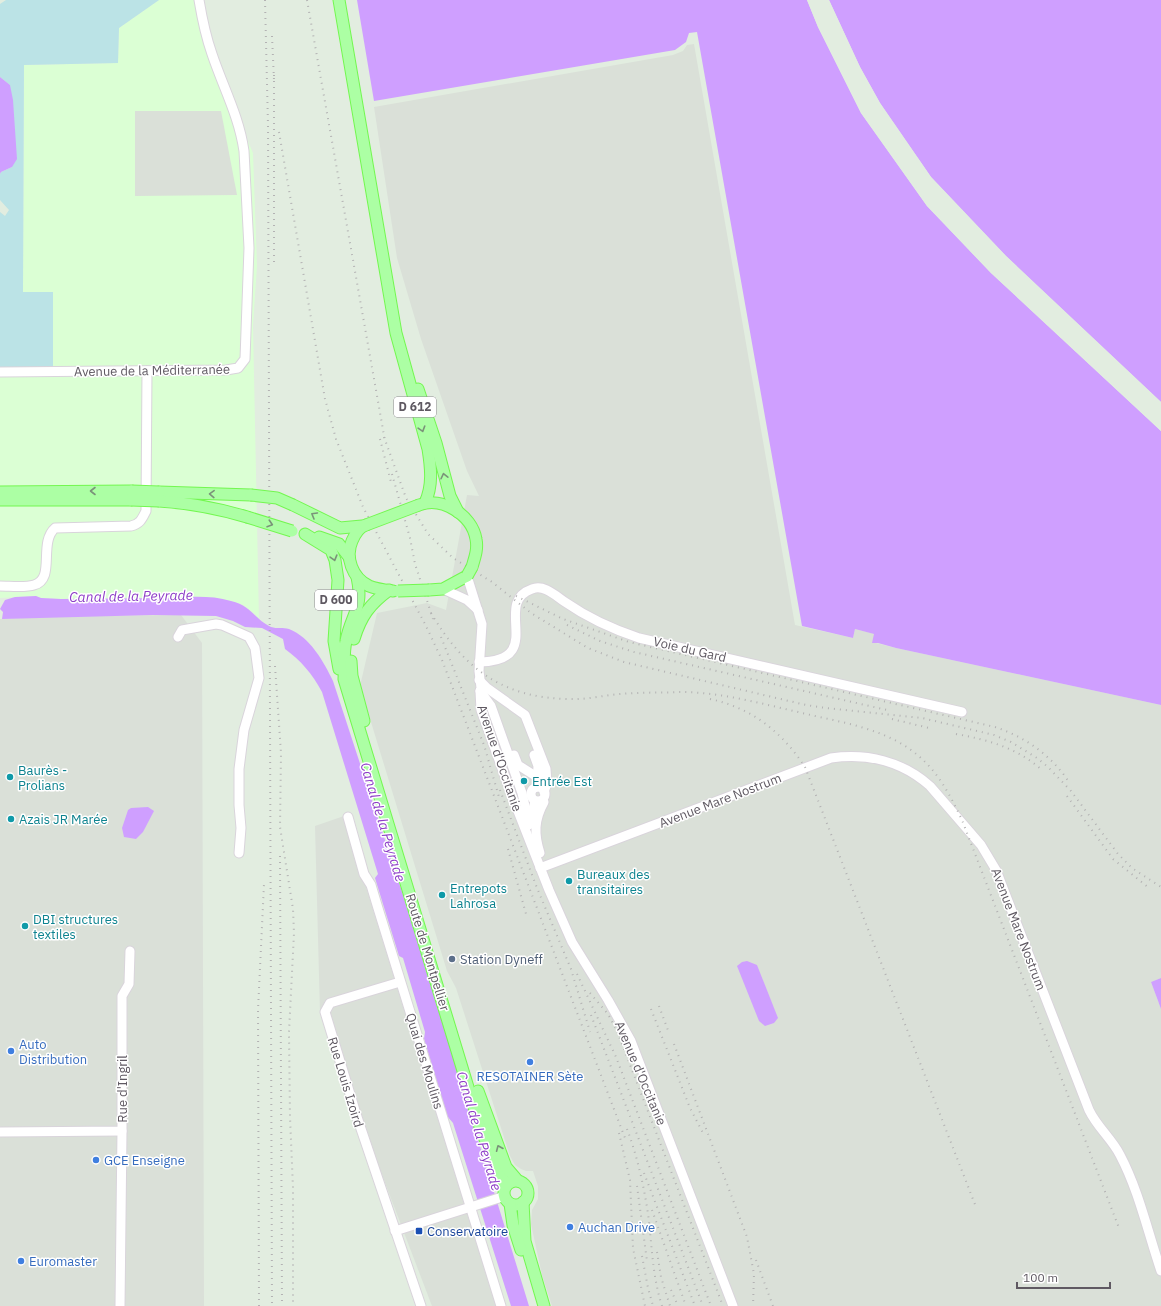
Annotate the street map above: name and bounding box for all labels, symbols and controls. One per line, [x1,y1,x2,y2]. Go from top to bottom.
street label: Avenue de la Méditerranée [74,361,230,380]
road number: D 612 [394,397,436,417]
one-way arrow [417,425,426,432]
one-way arrow [441,473,449,479]
one-way arrow [90,487,96,495]
one-way arrow [209,490,215,498]
one-way arrow [310,513,318,520]
one-way arrow [266,519,273,528]
one-way arrow [329,554,338,561]
water label: Canal de la Peyrade [69,586,193,606]
road number: D 600 [315,590,357,610]
street label: Voie du Gard [652,633,728,666]
street label: Avenue d'Occitanie [473,703,526,814]
water label: Canal de la Peyrade [356,760,410,884]
place label: Baurès - Prolians [18,762,67,794]
street label: Avenue Mare Nostrum [657,769,784,832]
marker: Baurès - Prolians [5,772,15,782]
place label: Entrée Est [532,773,592,790]
marker: Entrée Est [519,776,529,786]
place label: Azais JR Marée [19,811,108,828]
marker: Azais JR Marée [6,814,16,824]
place label: Bureaux des transitaires [577,866,650,898]
street label: Avenue Mare Nostrum [987,866,1050,993]
marker: Bureaux des transitaires [564,876,574,886]
place label: Entrepots Lahrosa [450,880,507,912]
marker: Entrepots Lahrosa [437,890,447,900]
street label: Route de Montpellier [402,891,454,1013]
place label: DBI structures textiles [33,911,118,943]
marker: DBI structures textiles [20,921,30,931]
place label: Station Dyneff [460,951,543,968]
marker: Station Dyneff [447,954,457,964]
street label: Quai des Moulins [402,1011,447,1111]
street label: Avenue d'Occitanie [611,1018,670,1128]
street label: Rue Louis Izoird [324,1035,367,1129]
place label: Auto Distribution [19,1036,87,1068]
marker: Auto Distribution [6,1046,16,1056]
street label: Rue d'Ingril [114,1055,131,1123]
marker: RESOTAINER Sète [525,1057,535,1067]
place label: RESOTAINER Sète [476,1068,584,1085]
water label: Canal de la Peyrade [452,1069,506,1193]
one-way arrow [496,1145,504,1153]
place label: GCE Enseigne [104,1152,185,1169]
marker: GCE Enseigne [91,1155,101,1165]
place label: Auchan Drive [578,1219,655,1236]
marker: Auchan Drive [565,1222,575,1232]
place label: Conservatoire [427,1223,508,1240]
marker: Conservatoire [414,1226,424,1236]
place label: Euromaster [29,1253,97,1270]
marker: Euromaster [16,1256,26,1266]
scale bar [1017,1264,1110,1290]
text: 100 m [1023,1270,1058,1285]

